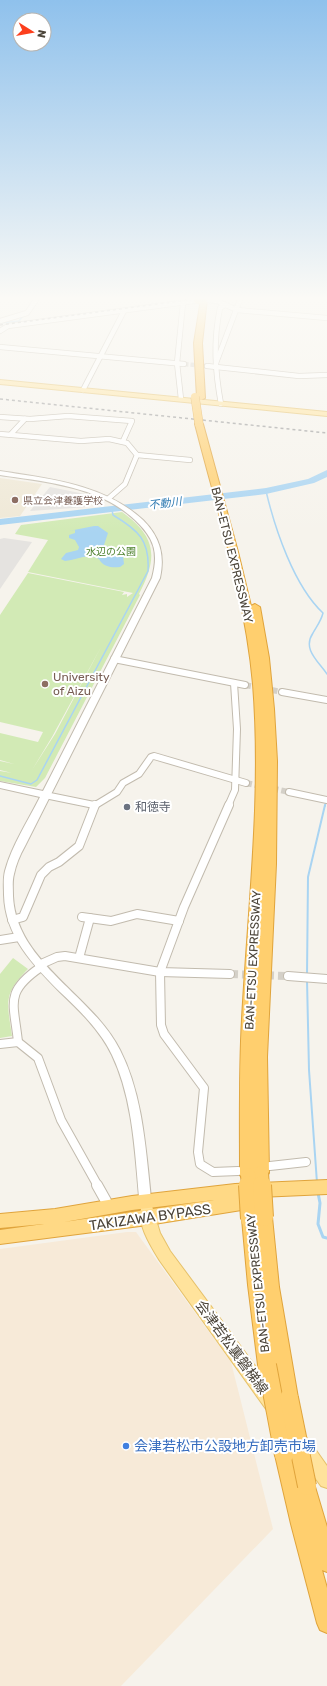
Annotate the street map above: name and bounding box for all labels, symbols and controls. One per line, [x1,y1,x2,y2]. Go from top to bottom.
north arrow [12,12,52,52]
text: N [34,29,48,39]
street label: BAN-ETSU EXPRESSWAY [208,486,256,625]
marker: 県立会津養護学校 [10,495,20,505]
place label: 県立会津養護学校 [23,495,103,507]
water label: 不動川 [148,495,183,512]
park label: 水辺の公園 [86,546,136,558]
place label: University of Aizu [53,670,110,698]
marker: University of Aizu [40,679,50,689]
place label: 和徳寺 [135,800,171,814]
marker: 和徳寺 [122,802,132,812]
street label: BAN-ETSU EXPRESSWAY [242,890,264,1030]
street label: TAKIZAWA BYPASS [88,1201,212,1234]
street label: BAN-ETSU EXPRESSWAY [244,1213,272,1353]
street label: 会津若松裏磐梯線 [192,1297,271,1398]
place label: 会津若松市公設地方卸売市場 [134,1438,316,1455]
marker: 会津若松市公設地方卸売市場 [121,1441,131,1451]

